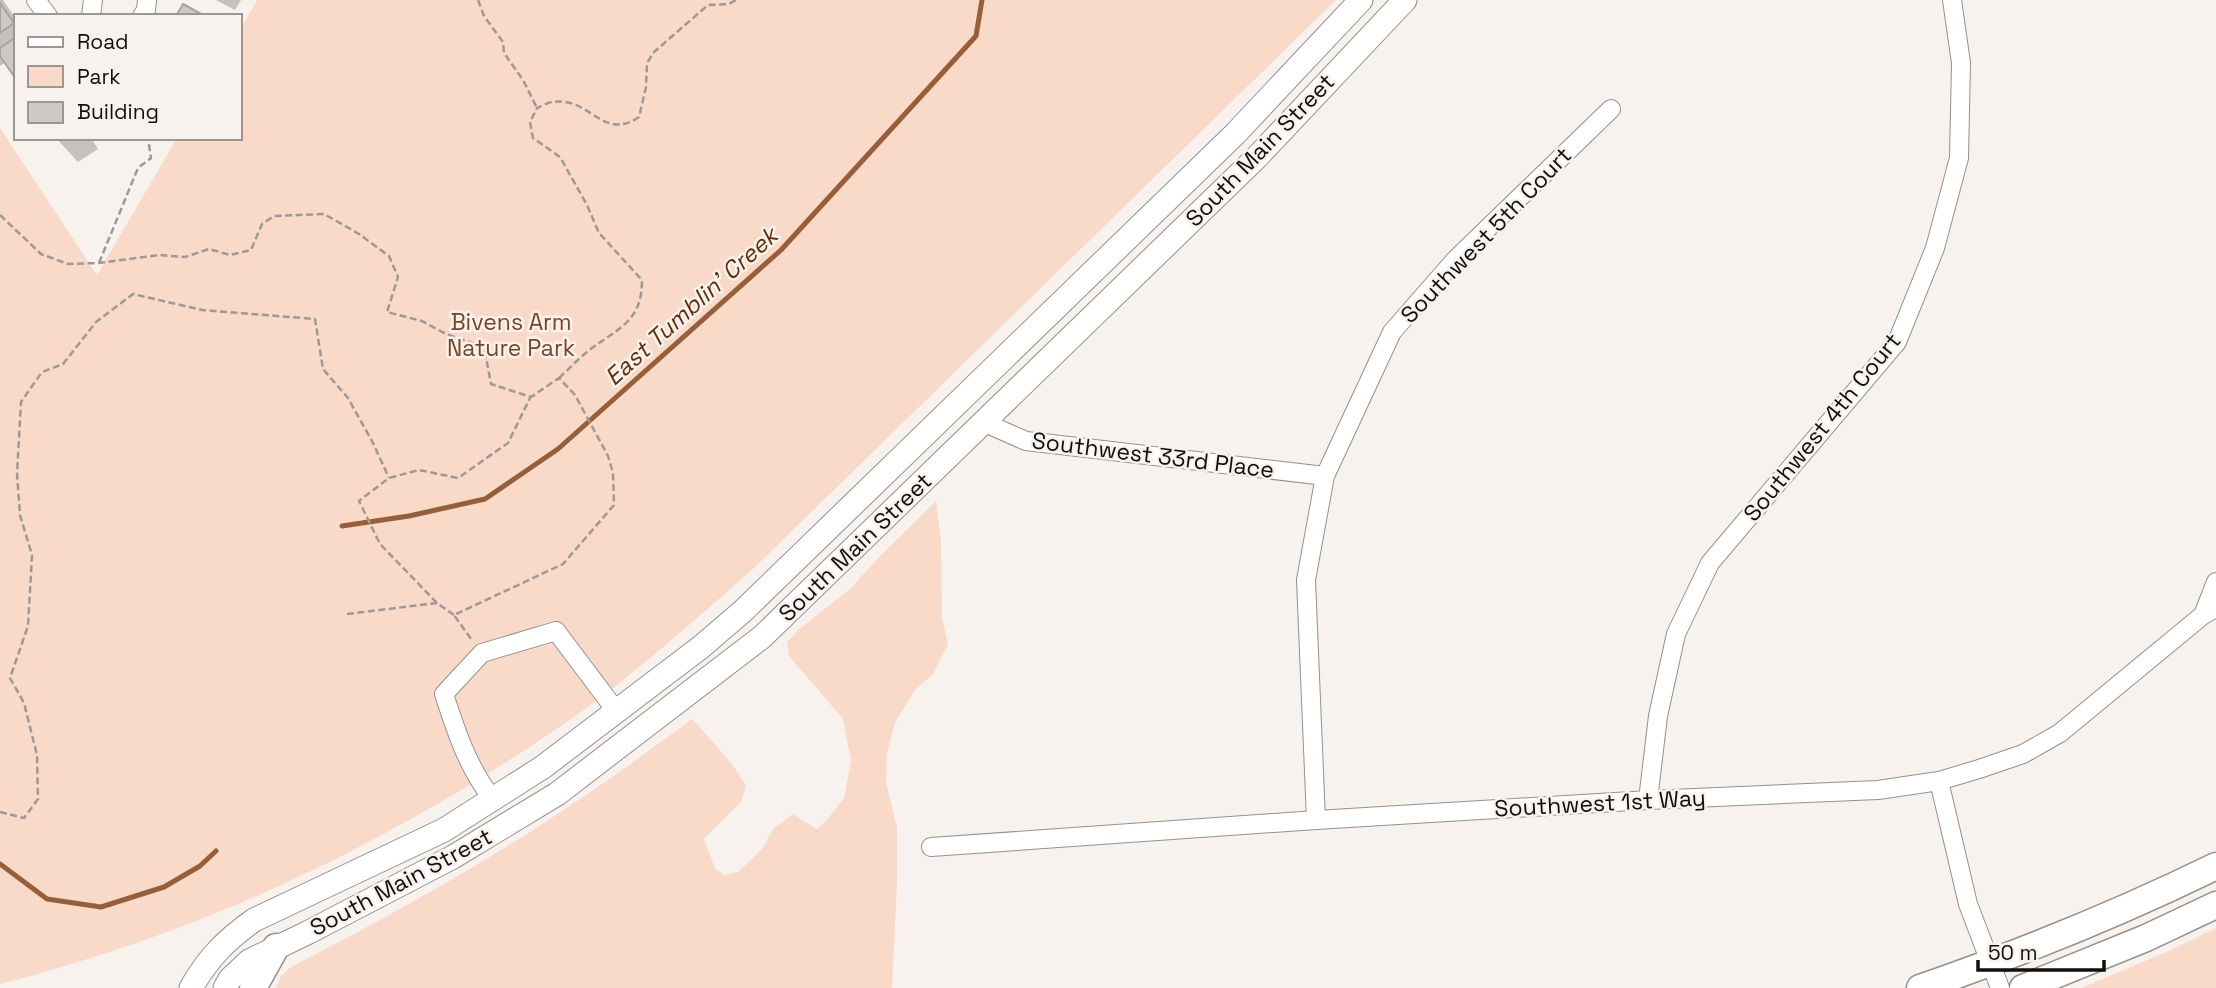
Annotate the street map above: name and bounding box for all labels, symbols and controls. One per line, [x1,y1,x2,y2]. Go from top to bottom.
legend [14,14,242,140]
text: Road [77,28,129,55]
text: Park [77,63,121,90]
street label: South Main Street [1179,67,1341,233]
text: Building [77,98,159,125]
street label: Southwest 5th Court [1394,140,1578,330]
water label: East Tumblin' Creek [598,218,786,392]
park label: Bivens Arm Nature Park [447,307,575,363]
street label: Southwest 4th Court [1737,326,1907,528]
street label: Southwest 33rd Place [1030,425,1276,485]
street label: South Main Street [772,466,938,628]
street label: Southwest 1st Way [1493,782,1707,824]
street label: South Main Street [305,821,497,943]
scale bar [1978,928,2104,972]
text: 50 m [1988,939,2038,966]

